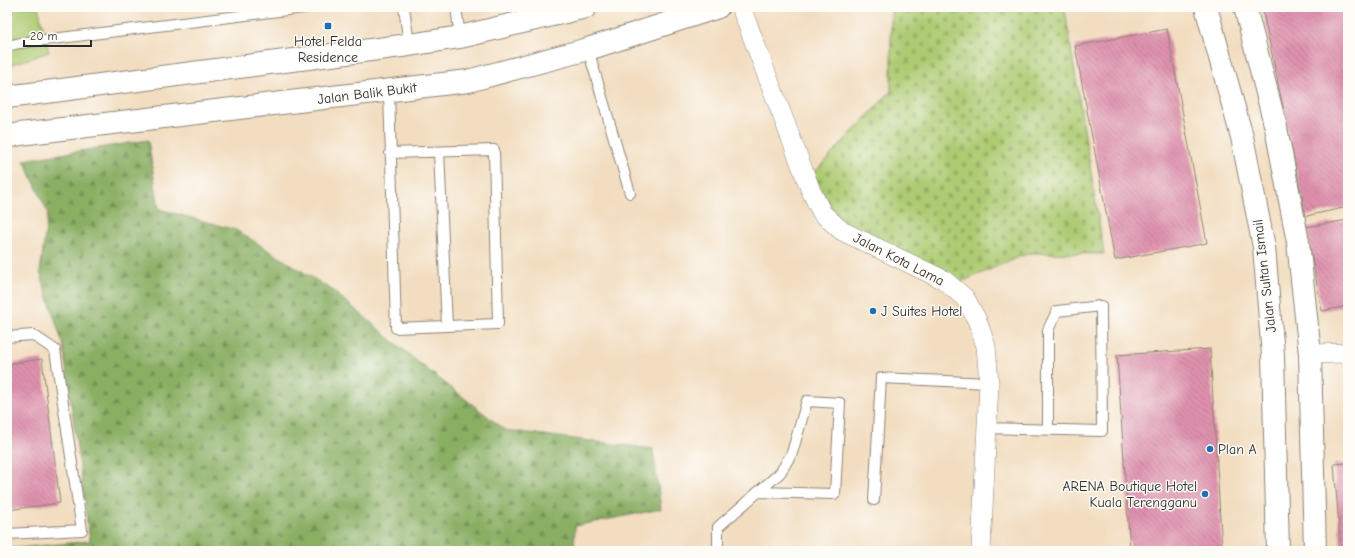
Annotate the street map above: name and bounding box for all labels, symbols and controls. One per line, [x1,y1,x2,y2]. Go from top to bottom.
marker: Hotel Felda Residence [323,21,333,31]
scale bar [24,22,91,48]
text: 20 m [30,29,58,43]
place label: Hotel Felda Residence [294,33,362,66]
street label: Jalan Balik Bukit [317,79,419,108]
street label: Jalan Sultan Ismail [1249,218,1280,333]
street label: Jalan Kota Lama [850,229,947,290]
place label: J Suites Hotel [881,303,962,320]
marker: J Suites Hotel [868,306,878,316]
place label: Plan A [1218,441,1257,458]
marker: Plan A [1205,444,1215,454]
place label: ARENA Boutique Hotel Kuala Terengganu [1062,478,1197,511]
marker: ARENA Boutique Hotel Kuala Terengganu [1200,489,1210,499]

